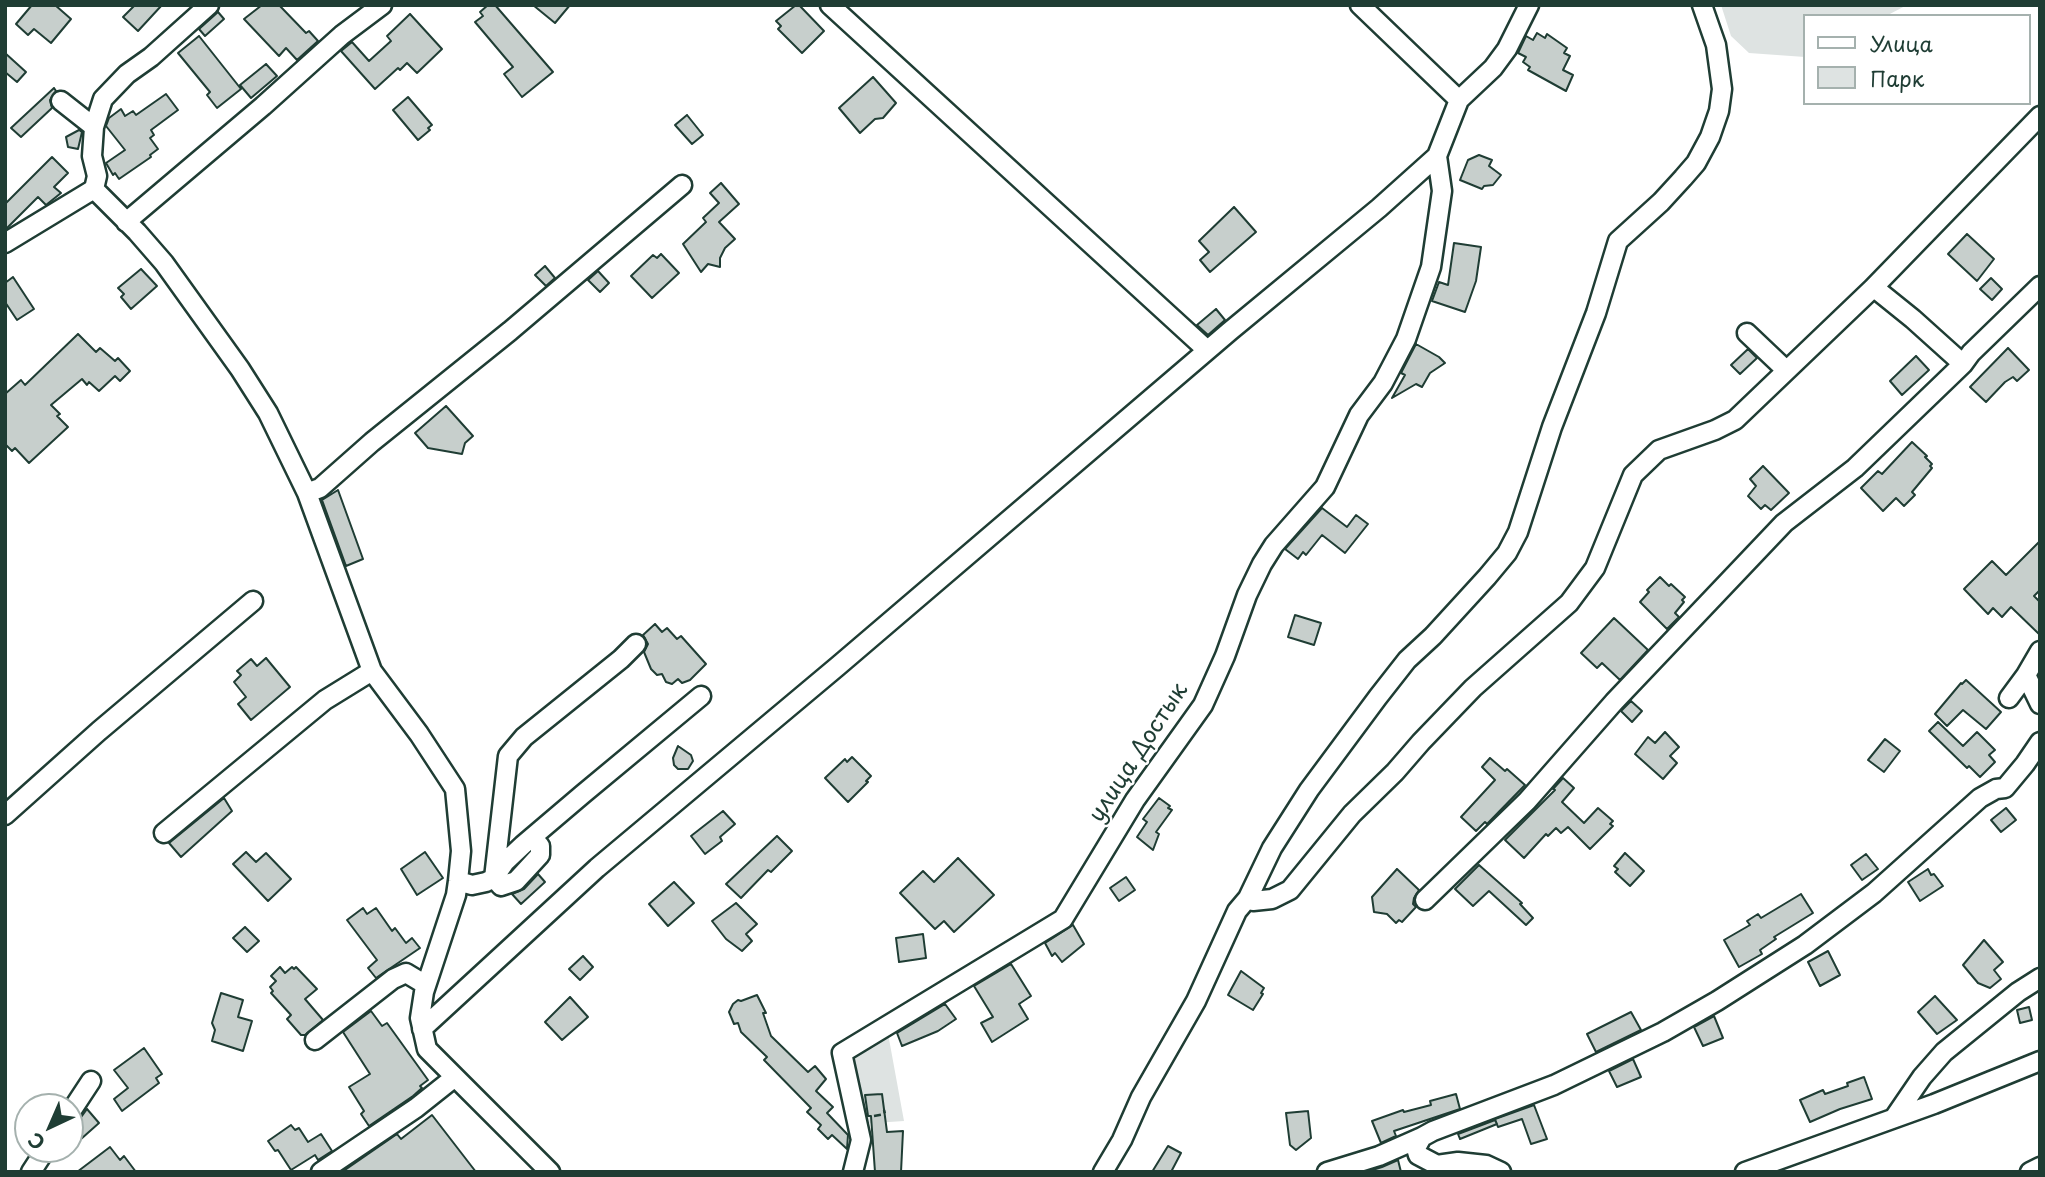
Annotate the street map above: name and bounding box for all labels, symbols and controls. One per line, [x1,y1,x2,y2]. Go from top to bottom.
legend [1804,14,2031,105]
text: Улица [1870,27,1933,59]
text: Парк [1870,62,1924,94]
street label: улица Достык [1084,678,1194,828]
north arrow [14,1093,84,1163]
text: С [21,1127,51,1157]

